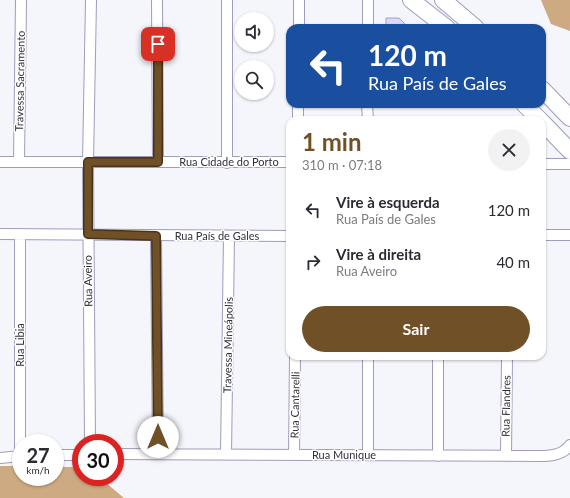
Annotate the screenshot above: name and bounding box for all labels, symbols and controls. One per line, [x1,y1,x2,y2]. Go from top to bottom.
map controls [234,12,274,100]
button: sound [234,12,274,52]
pin [141,27,175,61]
street label: Travessa Sacramento [12,31,27,131]
icon: arrive [147,33,169,55]
text: 120 m [368,38,447,72]
icon: left [302,40,354,92]
button: search [234,60,274,100]
text: Rua País de Gales [368,72,506,94]
text: 1 min [302,127,362,156]
button: close [488,129,530,171]
street label: Rua Cidade do Porto [179,155,279,168]
text: 310 m · 07:18 [302,157,382,173]
text: Vire à esquerda [336,193,440,211]
icon: left [302,199,324,221]
text: 120 m [488,201,530,219]
text: Rua País de Gales [336,211,436,227]
street label: Rua País de Gales [175,229,260,242]
text: Vire à direita [336,245,421,263]
icon: right [302,251,324,273]
text: 40 m [496,253,530,271]
street label: Rua Aveiro [81,255,94,307]
text: Rua Aveiro [336,263,397,279]
street label: Travessa Mineápolis [220,297,235,393]
button: Sair [302,306,530,352]
street label: Rua Libia [13,323,26,367]
street label: Rua Cantarelli [287,371,302,438]
street label: Rua Flandres [498,375,513,437]
position arrow [137,416,179,458]
speed limit sign: 30 [72,434,124,486]
text: 27 [26,443,50,467]
street label: Rua Munique [312,448,376,461]
text: km/h [26,464,50,476]

